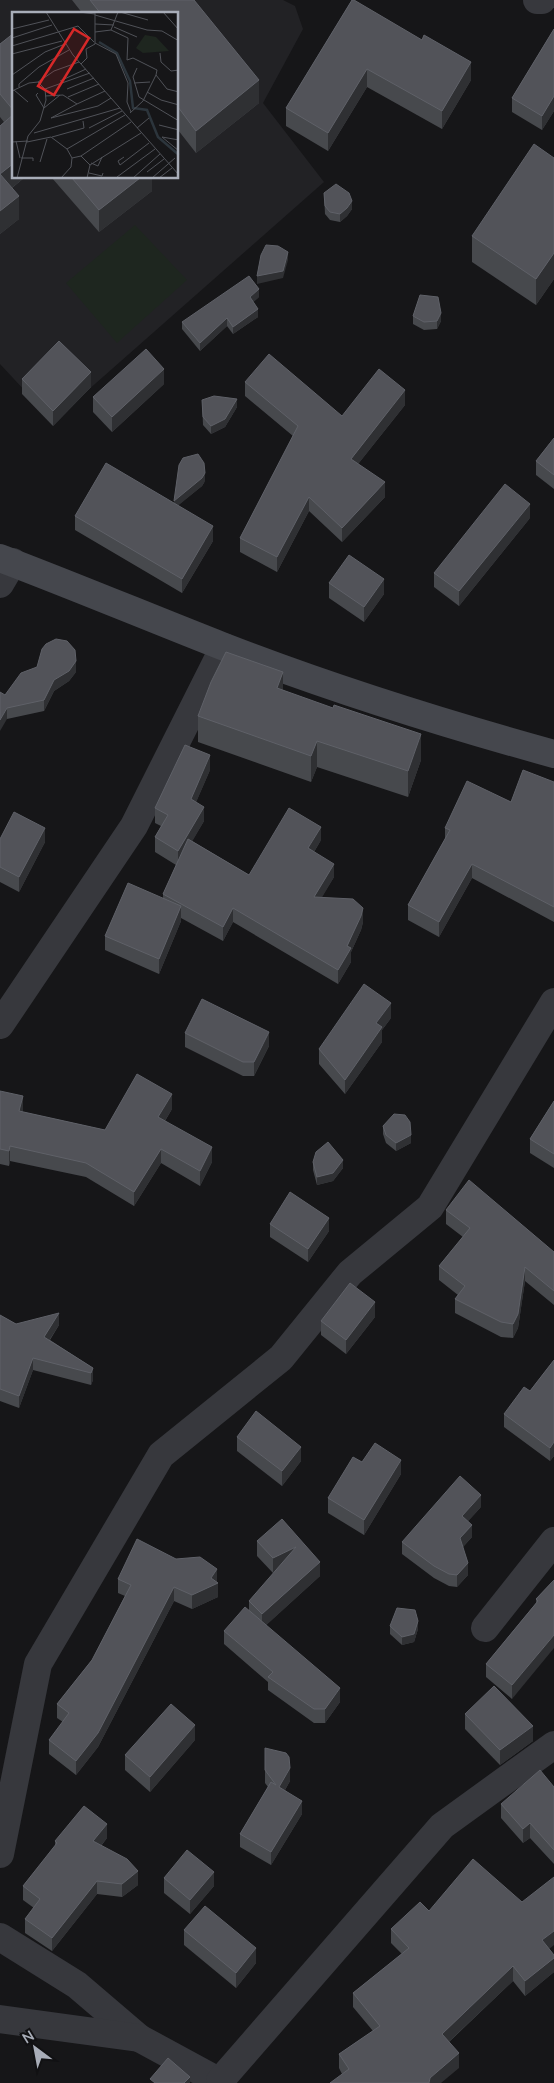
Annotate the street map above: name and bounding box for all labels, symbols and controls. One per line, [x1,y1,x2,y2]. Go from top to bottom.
inset map [12,12,179,179]
north arrow [10,2023,60,2073]
text: N [19,2026,37,2047]

